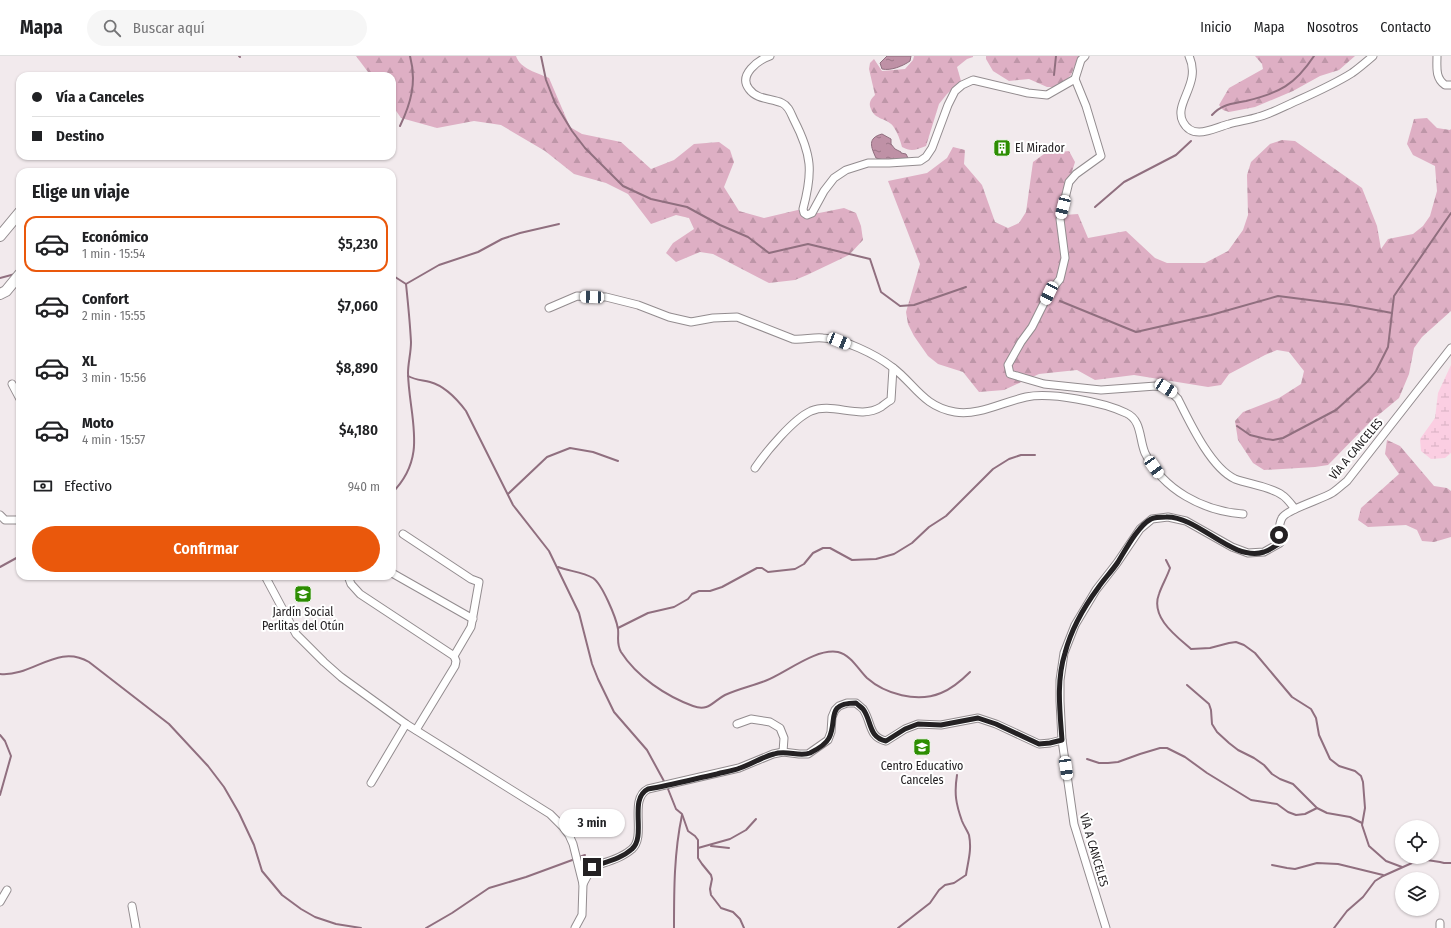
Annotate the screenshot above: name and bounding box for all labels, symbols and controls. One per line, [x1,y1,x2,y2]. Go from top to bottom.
search box [87,10,367,46]
text: Mapa [20,16,63,39]
icon: search [101,17,123,39]
text: Buscar aquí [133,19,205,37]
text: Inicio [1200,19,1232,36]
text: Mapa [1254,19,1285,36]
text: Nosotros [1307,19,1358,36]
text: Contacto [1380,19,1431,36]
text: Vía a Canceles [56,88,144,106]
text: Destino [56,127,104,145]
building icon: El Mirador [992,138,1012,158]
place label: El Mirador [1015,141,1066,155]
text: Elige un viaje [32,181,130,203]
car [1054,194,1072,220]
icon: car [34,226,70,262]
text: Económico [82,228,149,246]
text: $5,230 [338,235,378,253]
text: 1 min · 15:54 [82,246,145,261]
car [1038,280,1060,306]
icon: car [34,288,70,324]
text: Confort [82,290,129,308]
car [580,291,604,303]
text: $7,060 [337,297,378,315]
text: 2 min · 15:55 [82,308,146,323]
car [826,331,852,351]
icon: car [34,350,70,386]
text: XL [82,352,97,370]
text: $8,890 [336,359,378,377]
text: 3 min · 15:56 [82,370,146,385]
car [1153,376,1179,400]
icon: car [34,412,70,448]
text: Moto [82,414,114,432]
street label: VÍA A CANCELES [1326,415,1386,483]
text: $4,180 [339,421,378,439]
text: 4 min · 15:57 [82,432,145,447]
car [1142,454,1166,480]
icon: cash [32,475,54,497]
text: Efectivo [64,477,112,495]
text: 940 m [348,479,380,494]
button: Confirmar [32,526,380,572]
route start [1270,526,1288,544]
school or university icon: Jardín Social Perlitas del Otún [293,584,313,604]
place label: Jardín Social Perlitas del Otún [262,605,344,633]
school or university icon: Centro Educativo Canceles [912,737,932,757]
car [1058,755,1074,781]
place label: Centro Educativo Canceles [881,759,963,787]
callout: 3 min [559,809,625,837]
street label: VÍA A CANCELES [1077,811,1112,888]
text: 3 min [578,815,607,830]
map controls [1395,820,1439,916]
button: locate [1395,820,1439,864]
route end [583,858,601,876]
button: layers [1395,872,1439,916]

